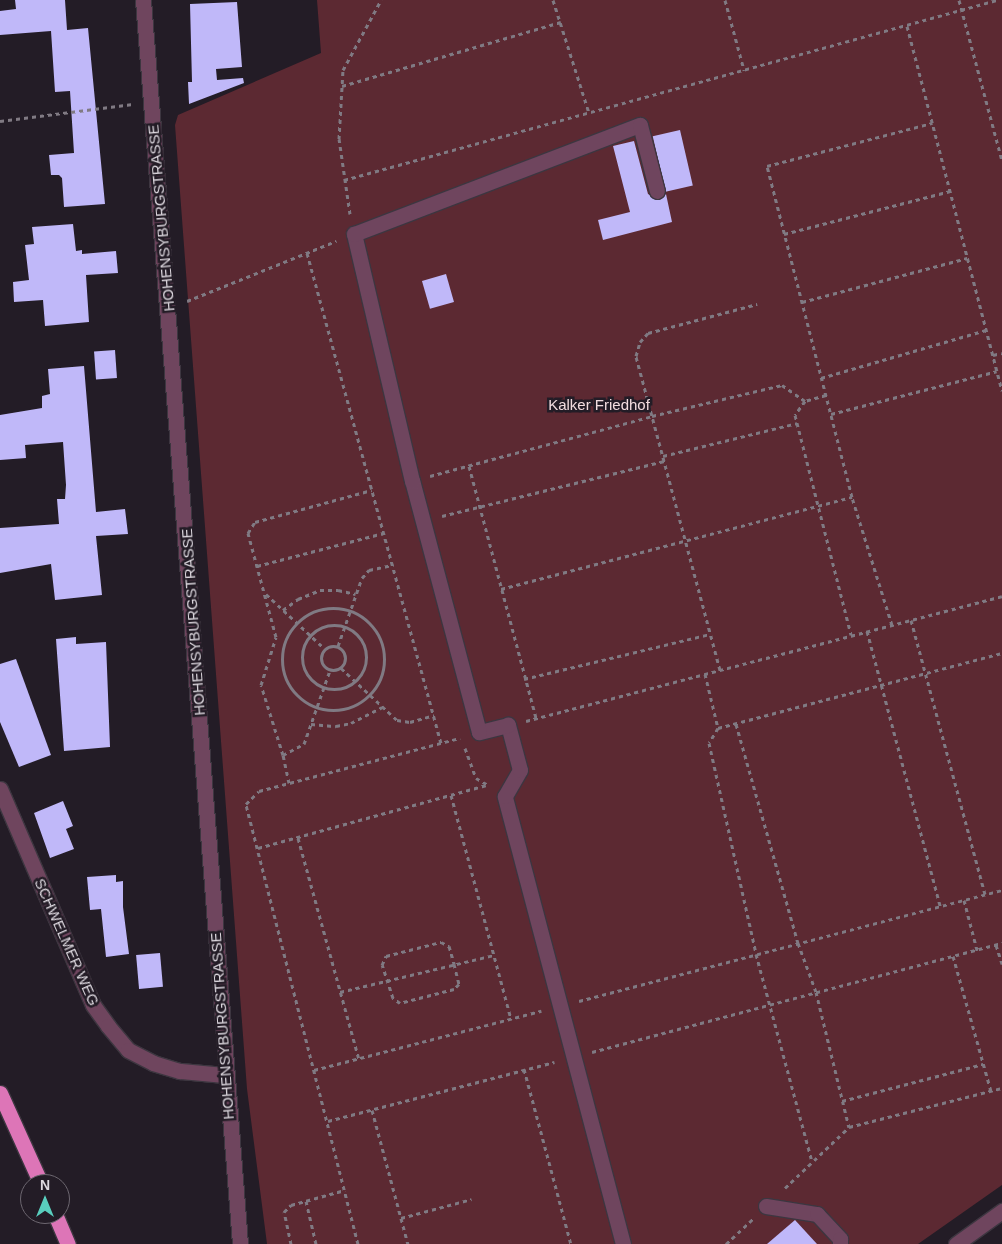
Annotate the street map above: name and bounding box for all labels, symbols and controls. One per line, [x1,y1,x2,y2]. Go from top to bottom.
street label: HOHENSYBURGSTRASSE [144,124,178,312]
park label: Kalker Friedhof [548,396,650,414]
street label: HOHENSYBURGSTRASSE [177,528,209,716]
street label: SCHWELMER WEG [31,876,103,1008]
street label: HOHENSYBURGSTRASSE [206,932,238,1120]
north arrow [20,1174,70,1224]
text: N [40,1177,50,1193]

